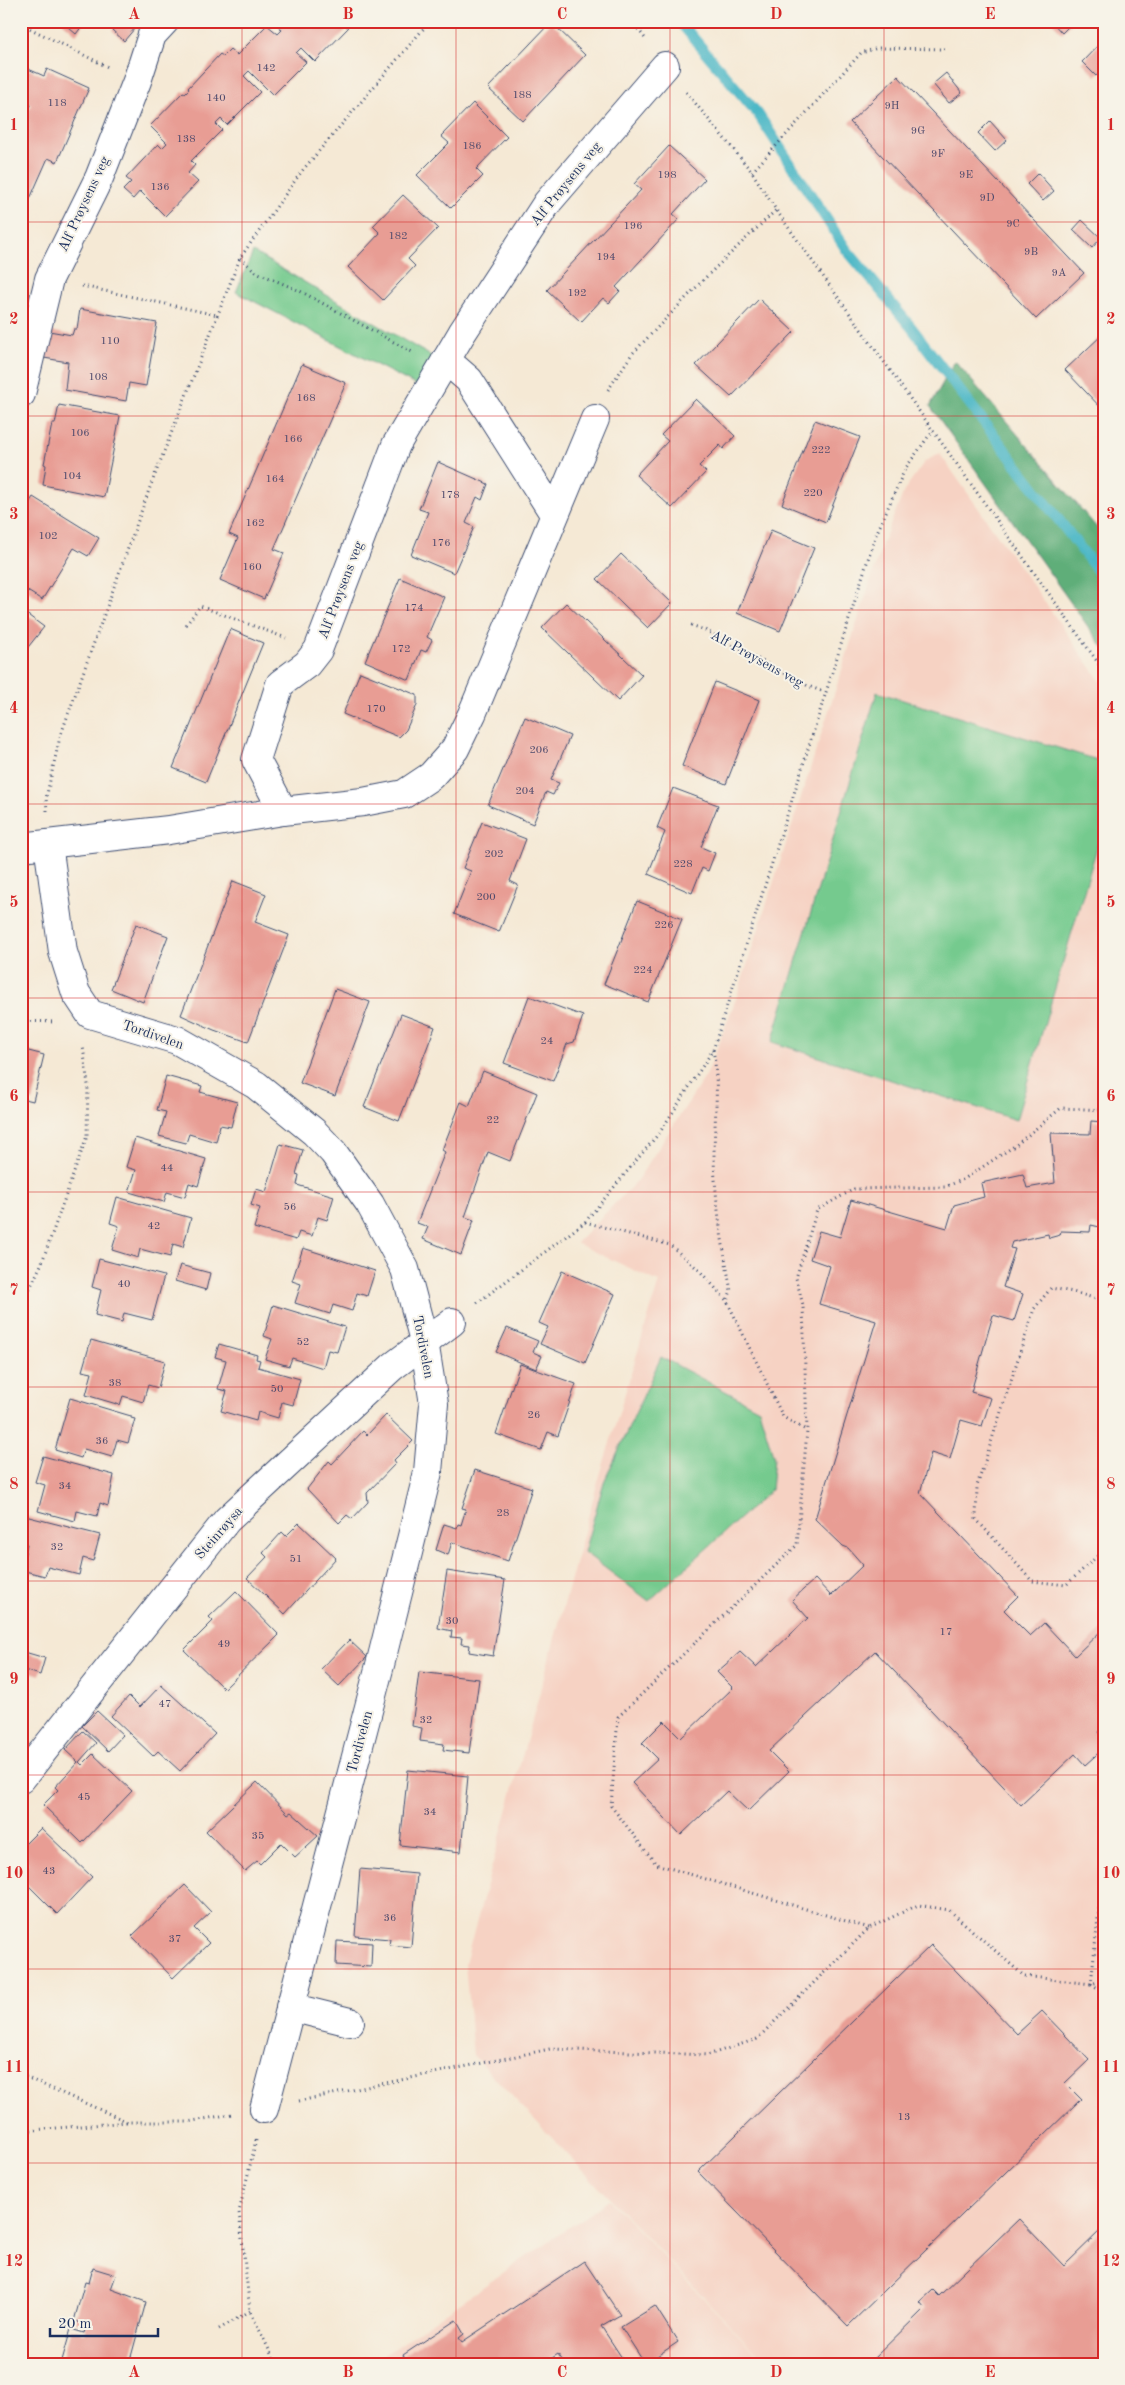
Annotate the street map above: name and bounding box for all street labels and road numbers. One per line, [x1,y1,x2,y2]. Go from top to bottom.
street label: Alf Prøysens veg [528,139,604,229]
street label: Alf Prøysens veg [56,154,112,254]
street label: Alf Prøysens veg [316,539,366,641]
street label: Alf Prøysens veg [708,628,806,690]
street label: Tordivelen [121,1018,186,1052]
street label: Tordivelen [410,1314,436,1380]
street label: Steinrøysa [193,1504,245,1562]
street label: Tordivelen [345,1709,375,1775]

